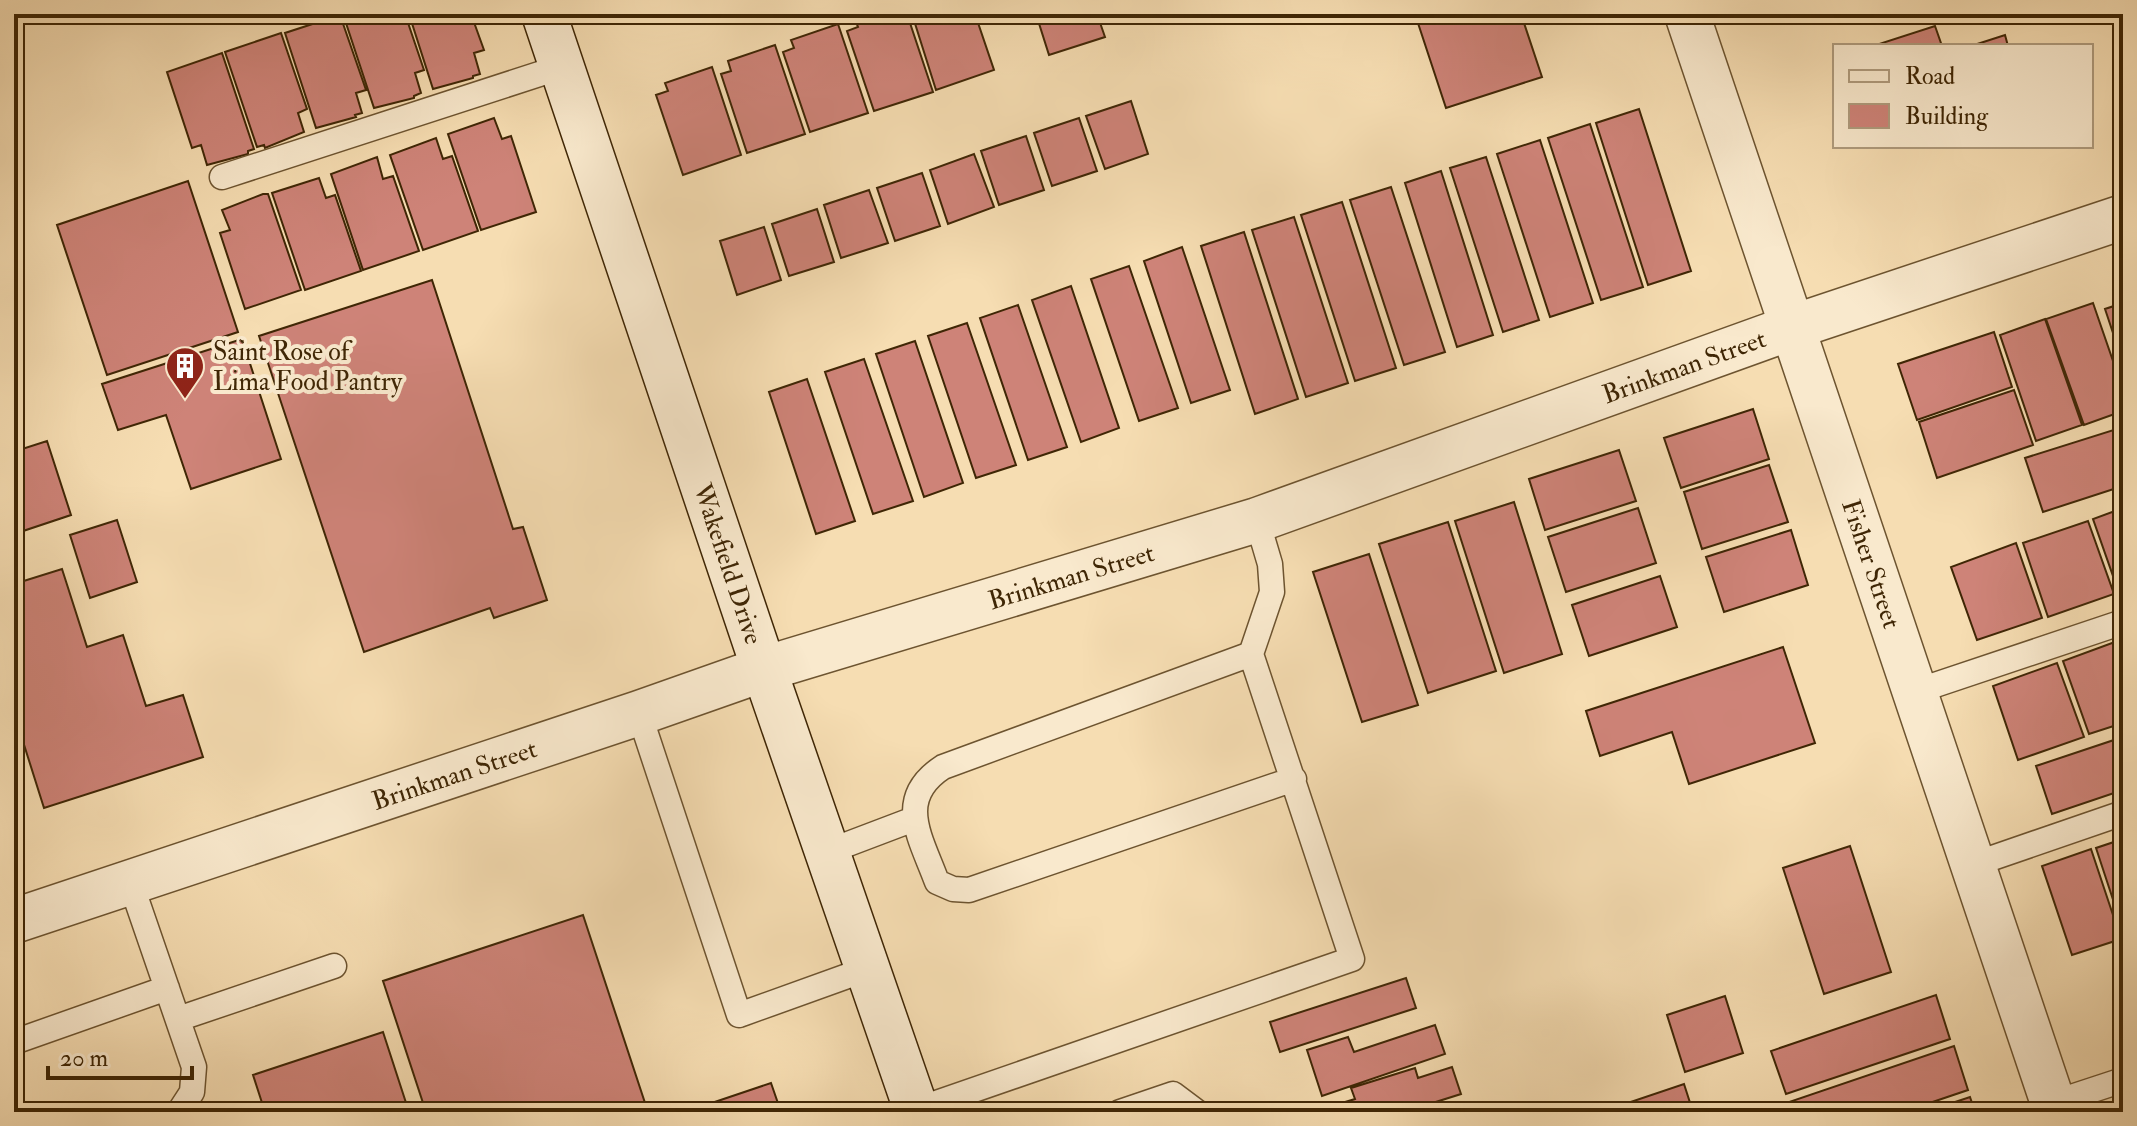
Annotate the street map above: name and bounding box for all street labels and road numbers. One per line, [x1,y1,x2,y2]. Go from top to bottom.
street label: Brinkman Street [1598,323,1771,411]
street label: Wakefield Drive [686,479,770,649]
street label: Fisher Street [1834,495,1907,633]
street label: Brinkman Street [984,537,1158,617]
street label: Brinkman Street [368,733,541,818]

